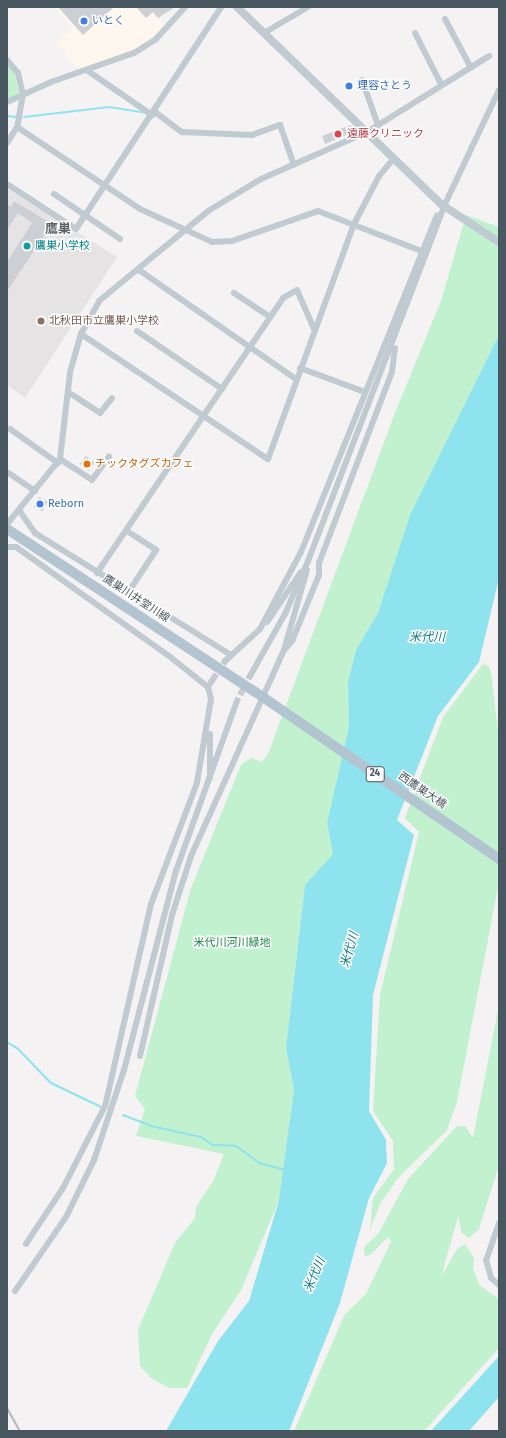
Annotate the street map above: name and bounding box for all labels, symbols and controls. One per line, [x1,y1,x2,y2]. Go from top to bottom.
place label: いとく [92,14,125,28]
marker: いとく [79,16,89,26]
place label: 理容さとう [357,79,412,93]
marker: 理容さとう [344,81,354,91]
place label: 遠藤クリニック [347,127,424,141]
marker: 遠藤クリニック [332,128,344,140]
district label: 鷹巣 [45,221,71,237]
place label: 鷹巣小学校 [35,239,90,253]
marker: 鷹巣小学校 [22,241,32,251]
place label: 北秋田市立鷹巣小学校 [49,314,159,328]
marker: 北秋田市立鷹巣小学校 [36,316,46,326]
place label: チックタグズカフェ [95,457,194,471]
marker: チックタグズカフェ [82,459,92,469]
place label: Reborn [48,497,84,511]
marker: Reborn [35,499,45,509]
street label: 鷹巣川井堂川線 [100,572,172,626]
water label: 米代川 [409,631,445,645]
road number: 24 [365,766,385,782]
street label: 西鷹巣大橋 [396,770,448,812]
water label: 米代川 [338,931,362,969]
park label: 米代川河川緑地 [194,936,270,950]
water label: 米代川 [301,1256,329,1294]

